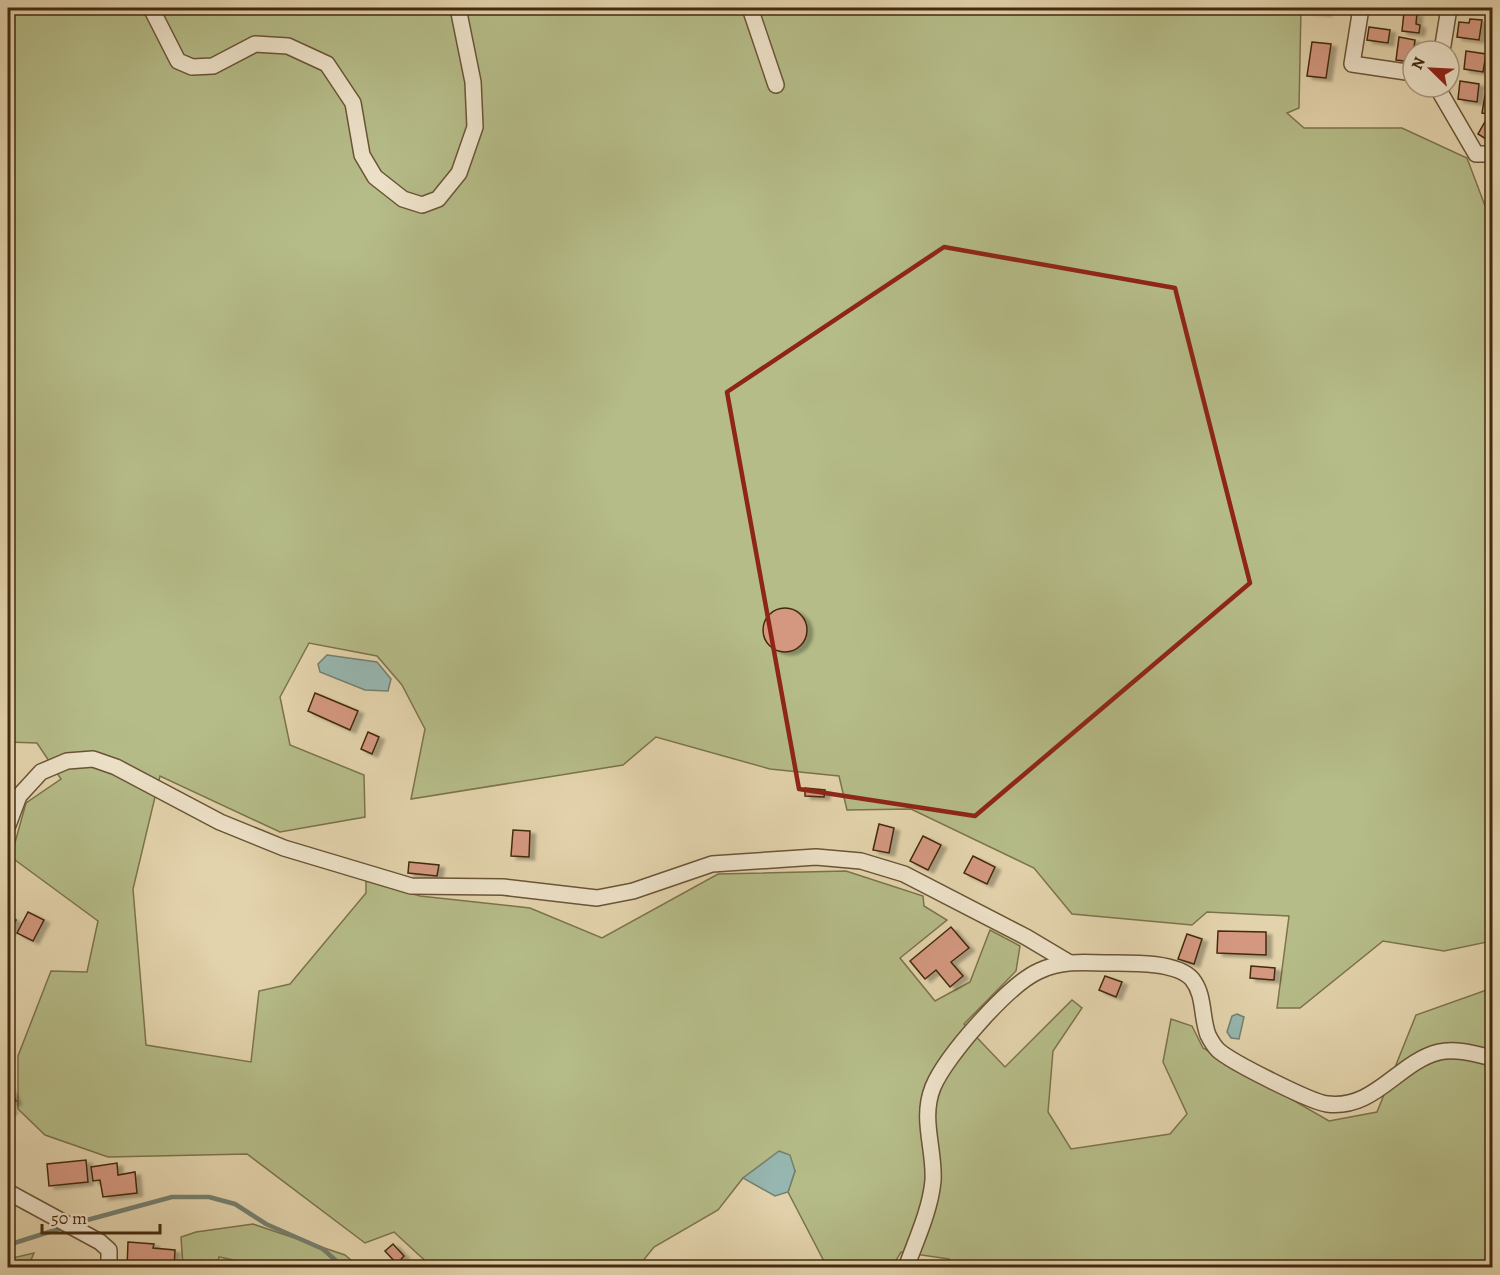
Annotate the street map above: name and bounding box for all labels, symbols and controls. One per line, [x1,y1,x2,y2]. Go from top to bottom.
north arrow [1401,39,1461,99]
text: N [1406,53,1431,73]
scale bar [42,1197,160,1235]
text: 50 m [51,1206,87,1230]

